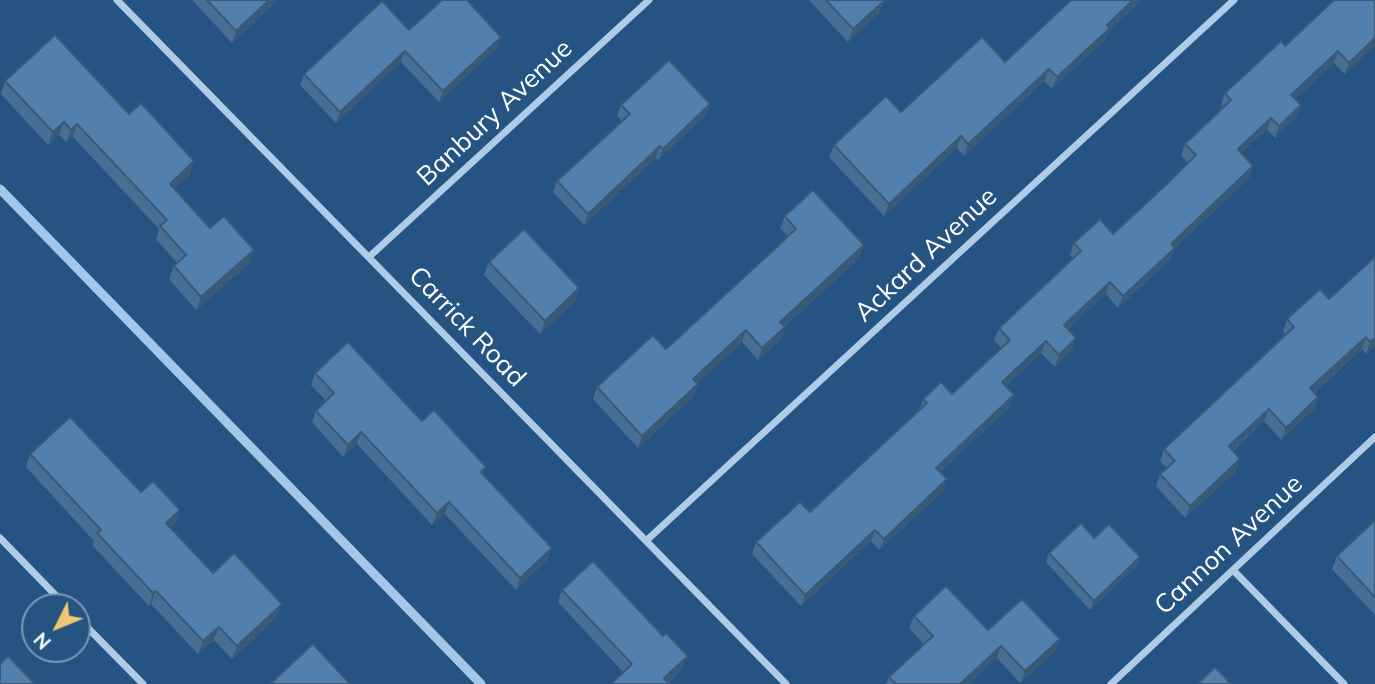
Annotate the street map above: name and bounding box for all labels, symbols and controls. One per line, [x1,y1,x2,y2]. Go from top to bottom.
street label: Banbury Avenue [411,33,579,193]
street label: Ackard Avenue [848,181,1004,329]
street label: Carrick Road [402,260,532,394]
street label: Cannon Avenue [1149,469,1309,621]
north arrow [21,593,91,663]
text: N [28,628,56,654]

